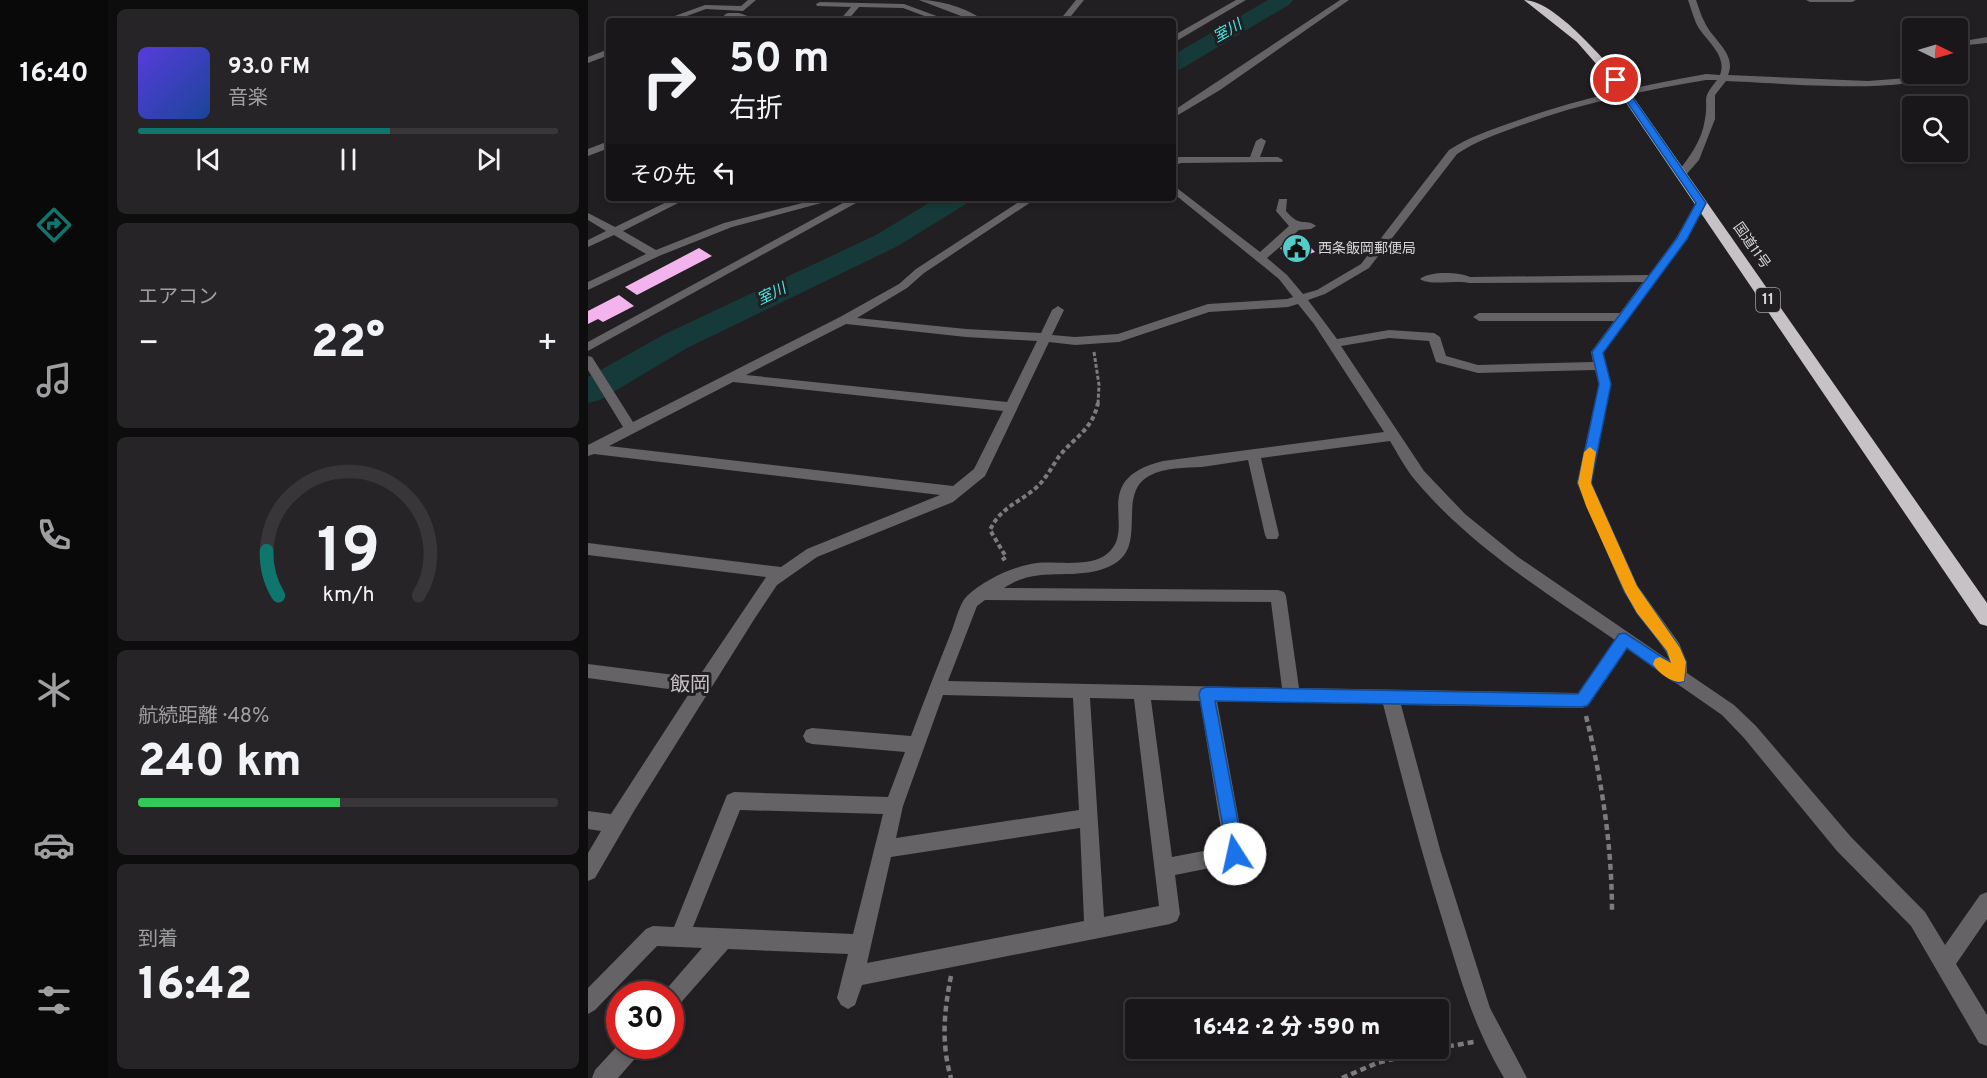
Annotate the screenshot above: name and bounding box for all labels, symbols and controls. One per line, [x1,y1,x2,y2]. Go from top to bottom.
water label: 室川 [1210,15,1247,48]
north arrow [1902,18,1968,84]
map controls [1902,18,1968,162]
text: 50 m [729,34,830,87]
icon: right [630,42,708,120]
text: 93.0 FM [228,54,310,81]
pin [1590,54,1641,105]
text: 16:40 [19,57,89,91]
icon: arrive [1599,63,1632,96]
text: 音楽 [228,86,268,112]
text: 右折 [729,93,783,127]
button: search [1902,96,1968,162]
icon: previous [192,143,225,176]
icon: pause [332,143,365,176]
icon: next [472,143,505,176]
icon: left [708,156,741,189]
text: その先 [630,163,696,190]
icon: directions [33,204,75,246]
street label: 国道11号 [1729,220,1773,272]
public building icon: 西条飯岡郵便局 [1281,233,1313,265]
place label: 西条飯岡郵便局 [1318,241,1416,258]
water label: 室川 [754,279,791,310]
text: エアコン [138,285,218,311]
road number: 11 [1756,288,1780,312]
text: 22° [311,316,385,373]
text: − [138,324,159,366]
text: + [537,324,558,366]
icon: music [33,359,75,401]
icon: phone [33,514,75,556]
text: 19 [316,515,380,594]
text: km/h [322,582,374,609]
icon: climate [33,669,75,711]
district label: 飯岡 [670,673,710,699]
text: 航続距離 · 48% [138,704,269,730]
text: 240 km [138,735,302,792]
position arrow [1203,822,1267,886]
icon: car [33,824,75,866]
text: 到着 [138,927,178,953]
text: 16:42 [138,958,252,1015]
icon: filters [33,979,75,1021]
speed limit sign: 30 [606,981,684,1059]
text: 16:42 · 2 分 · 590 m [1194,1015,1380,1042]

